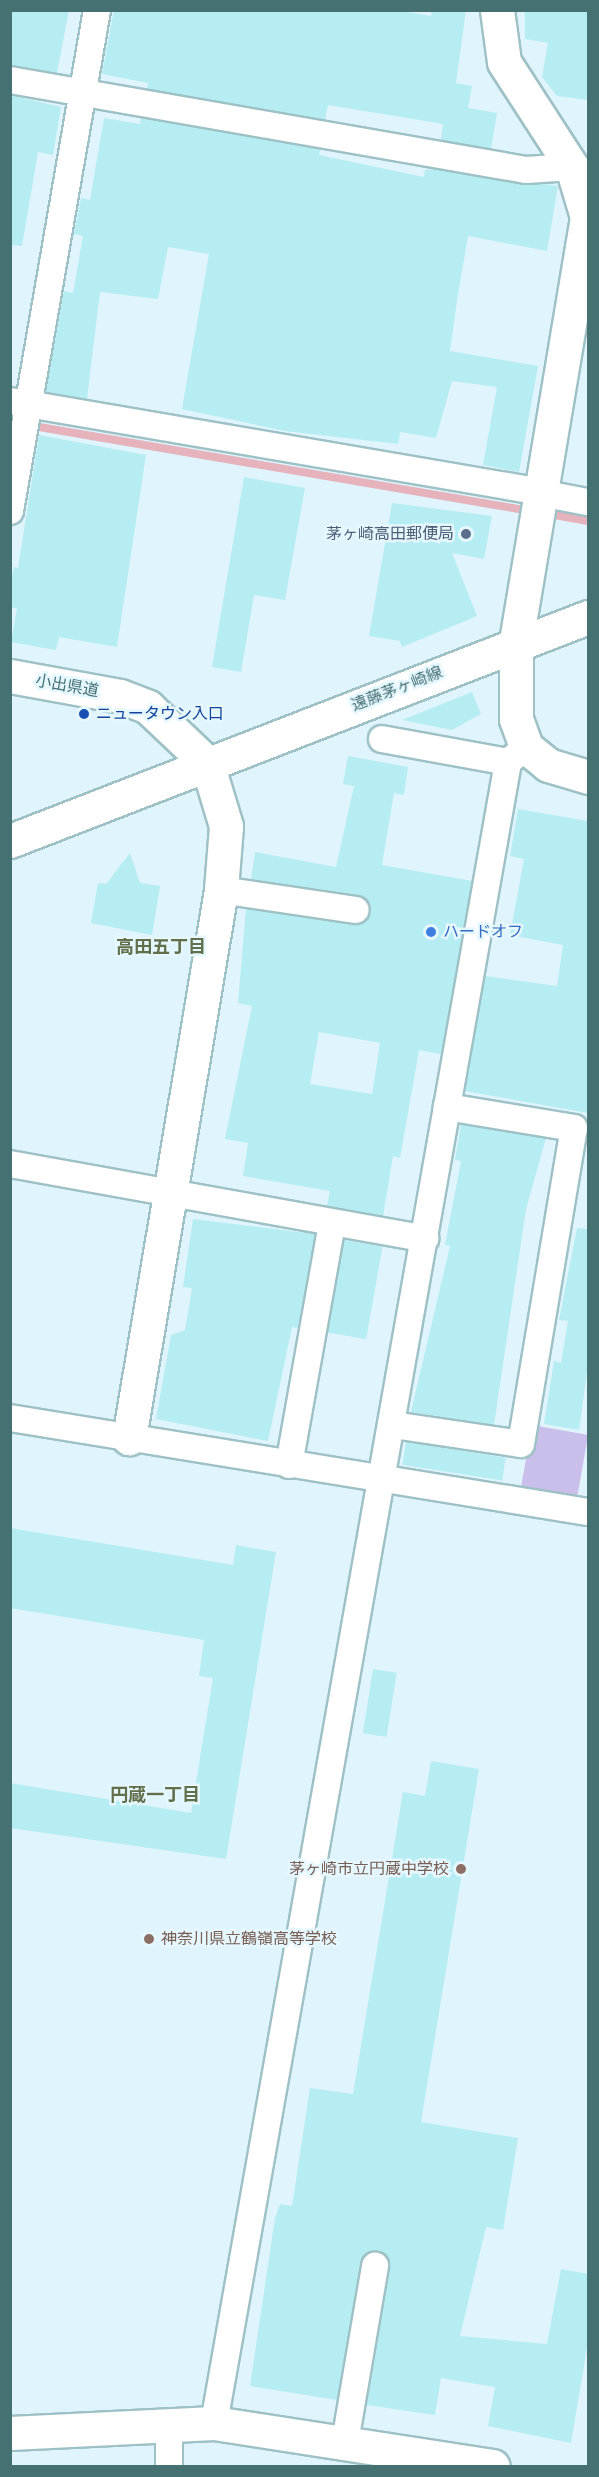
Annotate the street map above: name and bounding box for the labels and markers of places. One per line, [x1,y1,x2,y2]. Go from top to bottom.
place label: 茅ヶ崎高田郵便局 [326,524,454,544]
marker: 茅ヶ崎高田郵便局 [459,527,473,541]
place label: ニュータウン入口 [96,704,224,724]
marker: ニュータウン入口 [77,707,91,721]
place label: ハードオフ [443,922,523,942]
marker: ハードオフ [424,925,438,939]
place label: 茅ヶ崎市立円蔵中学校 [289,1859,449,1879]
marker: 茅ヶ崎市立円蔵中学校 [454,1862,468,1876]
place label: 神奈川県立鶴嶺高等学校 [161,1929,337,1949]
marker: 神奈川県立鶴嶺高等学校 [142,1932,156,1946]

